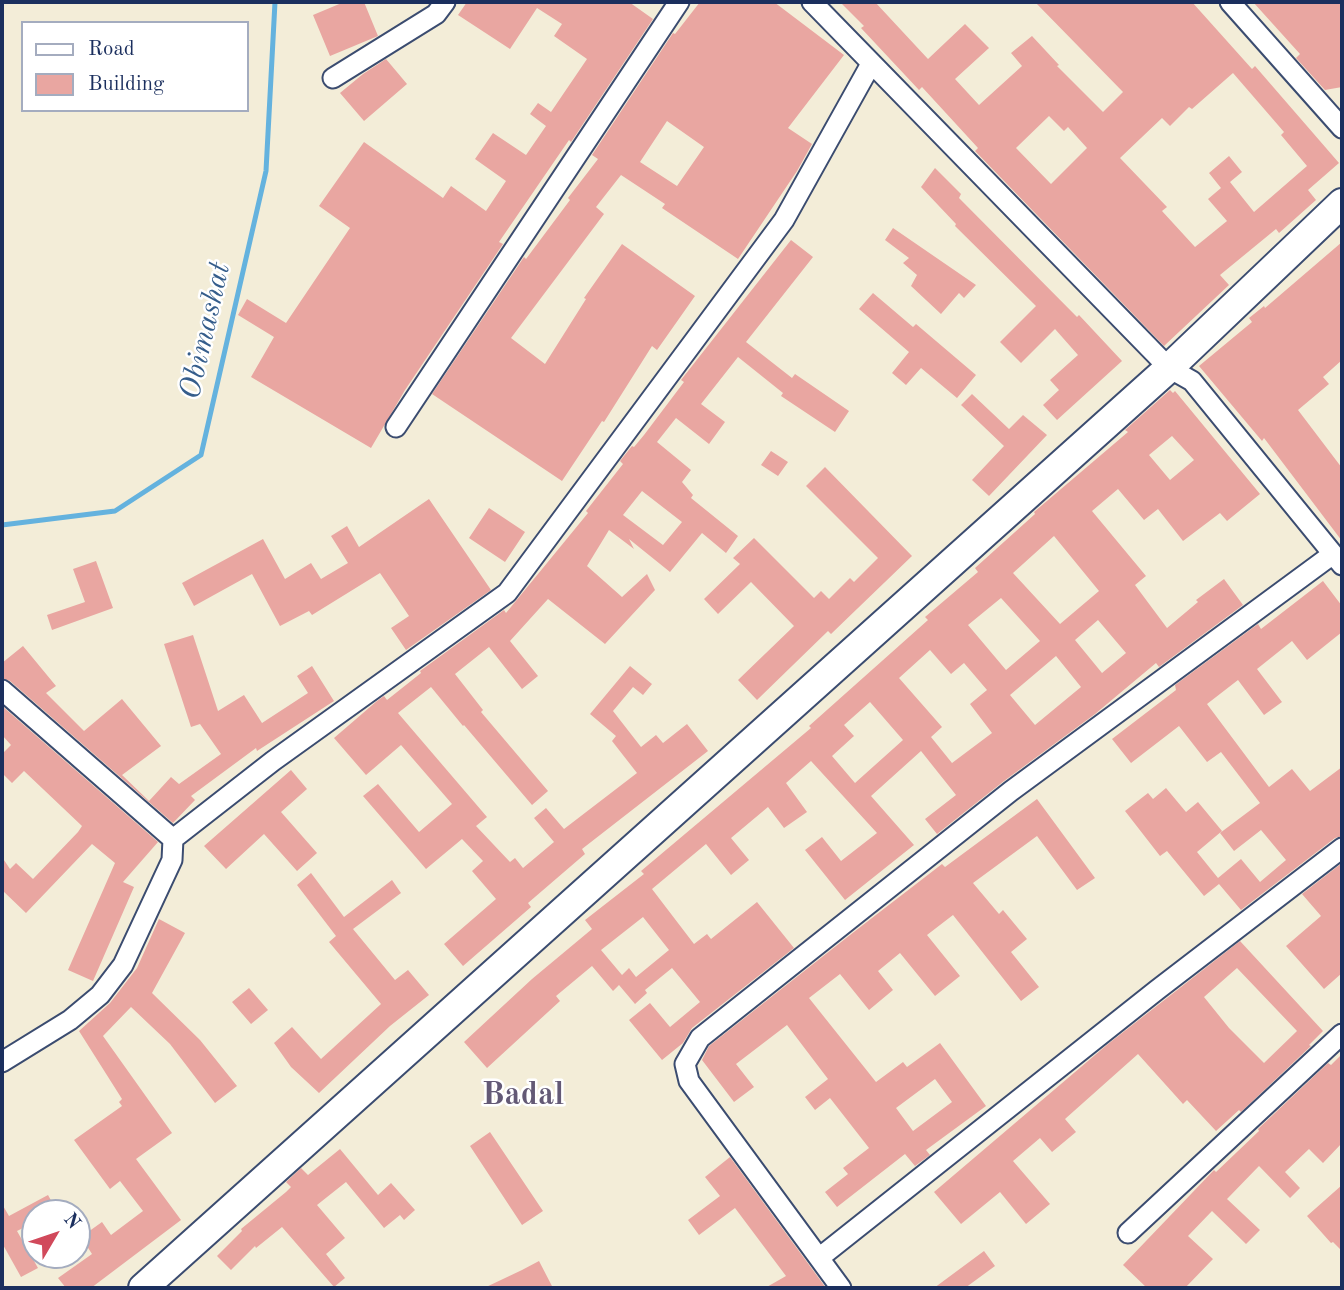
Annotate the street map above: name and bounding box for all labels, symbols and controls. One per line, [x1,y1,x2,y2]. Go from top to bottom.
legend [21,21,248,112]
text: Road [88,39,135,60]
text: Building [88,74,164,95]
water label: Obimashat [173,259,239,403]
district label: Badal [482,1077,564,1115]
north arrow [21,1199,91,1269]
text: N [59,1210,83,1233]

